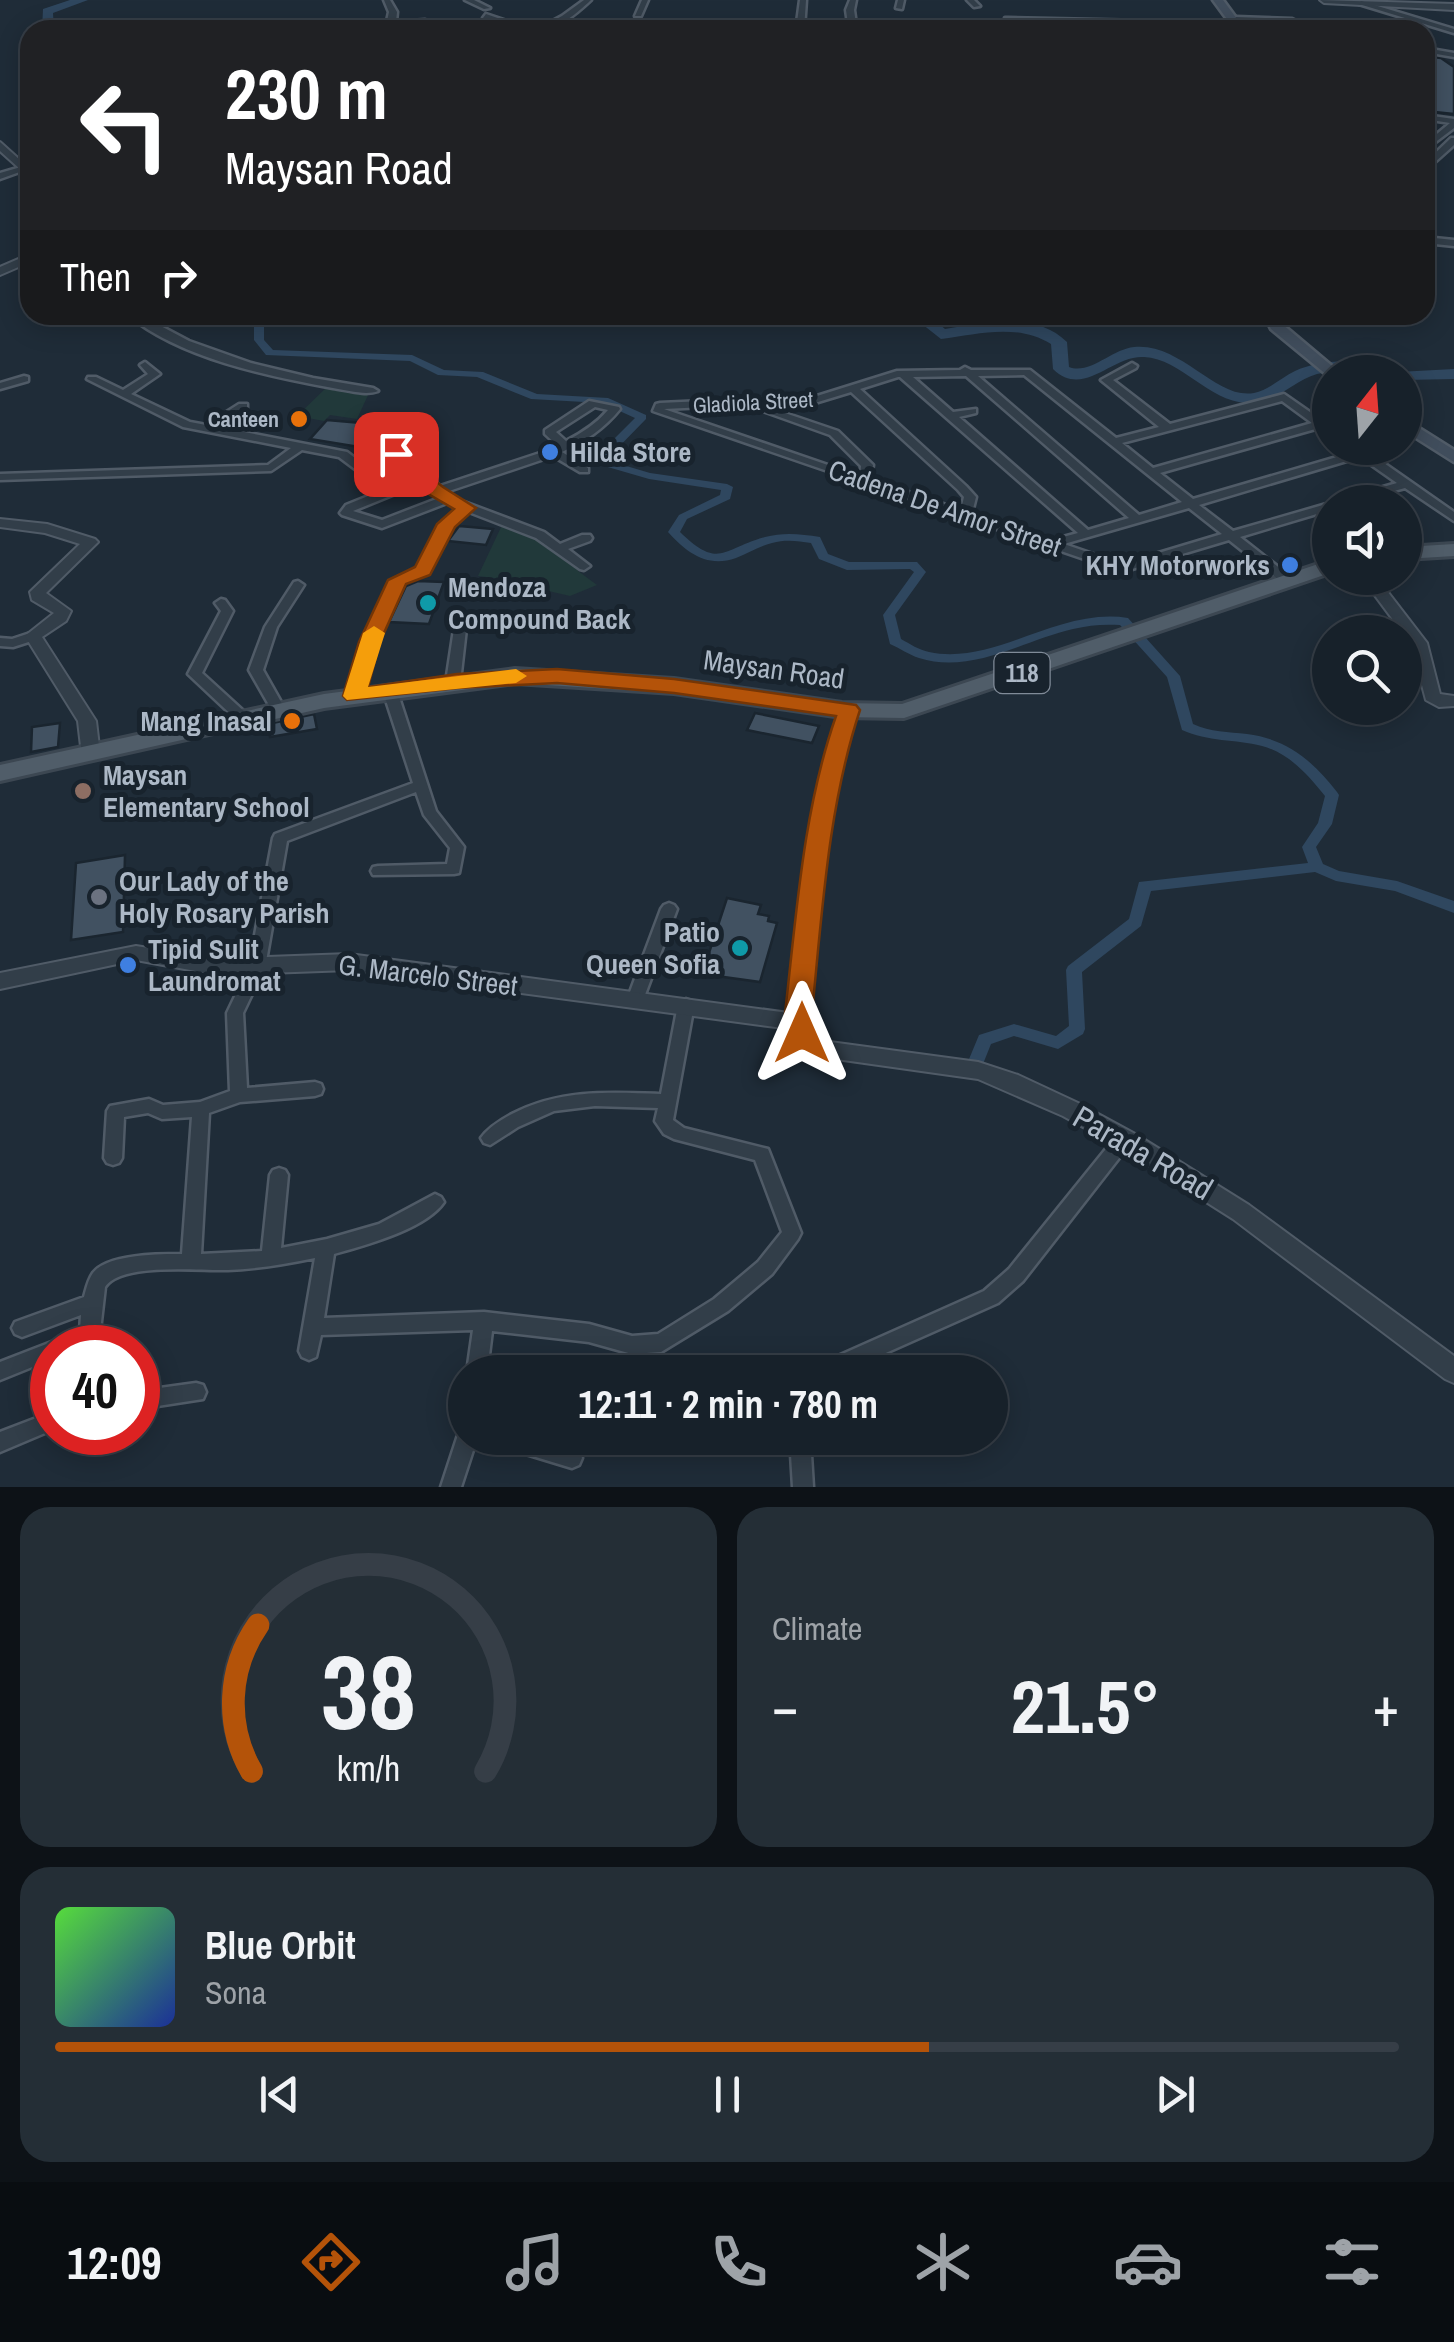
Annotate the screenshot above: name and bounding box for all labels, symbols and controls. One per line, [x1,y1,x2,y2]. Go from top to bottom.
text: 230 m [225,47,388,141]
icon: left [60,60,190,190]
text: Maysan Road [225,137,453,198]
icon: right [151,250,206,305]
text: Then [60,252,131,303]
north arrow [1312,355,1422,465]
map controls [1312,355,1422,725]
street label: Gladiola Street [692,384,814,420]
place label: Canteen [208,404,279,434]
marker: Canteen [288,408,310,430]
pin [354,412,439,497]
icon: arrive [369,427,424,482]
place label: Hilda Store [570,433,691,471]
marker: Hilda Store [539,441,561,463]
street label: Cadena De Amor Street [824,450,1066,566]
button: sound [1312,485,1422,595]
place label: KHY Motorworks [1085,546,1270,584]
marker: KHY Motorworks [1279,554,1301,576]
place label: Mendoza Compound Back [448,568,631,638]
marker: Mendoza Compound Back [417,592,439,614]
button: search [1312,615,1422,725]
street label: Maysan Road [701,640,847,698]
road number: 118 [994,653,1050,693]
place label: Mang Inasal [141,702,272,740]
marker: Mang Inasal [281,710,303,732]
place label: Maysan Elementary School [103,756,310,826]
marker: Maysan Elementary School [72,780,94,802]
place label: Our Lady of the Holy Rosary Parish [119,862,330,932]
marker: Our Lady of the Holy Rosary Parish [88,886,110,908]
place label: Patio Queen Sofia [586,913,720,983]
place label: Tipid Sulit Laundromat [148,930,281,1000]
marker: Patio Queen Sofia [729,937,751,959]
street label: G. Marcelo Street [336,945,520,1005]
marker: Tipid Sulit Laundromat [117,954,139,976]
position arrow [750,981,854,1085]
street label: Parada Road [1066,1095,1221,1210]
speed limit sign: 40 [30,1325,160,1455]
text: 12:11 · 2 min · 780 m [578,1379,878,1430]
text: Climate [772,1607,862,1650]
text: 38 [321,1621,416,1761]
text: 21.5° [1011,1655,1160,1756]
text: − [772,1669,798,1743]
text: + [1373,1669,1399,1743]
text: km/h [337,1744,400,1792]
text: Blue Orbit [205,1920,356,1971]
text: Sona [205,1971,266,2014]
icon: previous [252,2067,307,2122]
icon: pause [700,2067,755,2122]
icon: next [1148,2067,1203,2122]
icon: directions [296,2227,366,2297]
icon: music [500,2227,570,2297]
icon: phone [704,2227,774,2297]
icon: climate [908,2227,978,2297]
icon: car [1113,2227,1183,2297]
icon: filters [1317,2227,1387,2297]
text: 12:09 [67,2232,161,2293]

